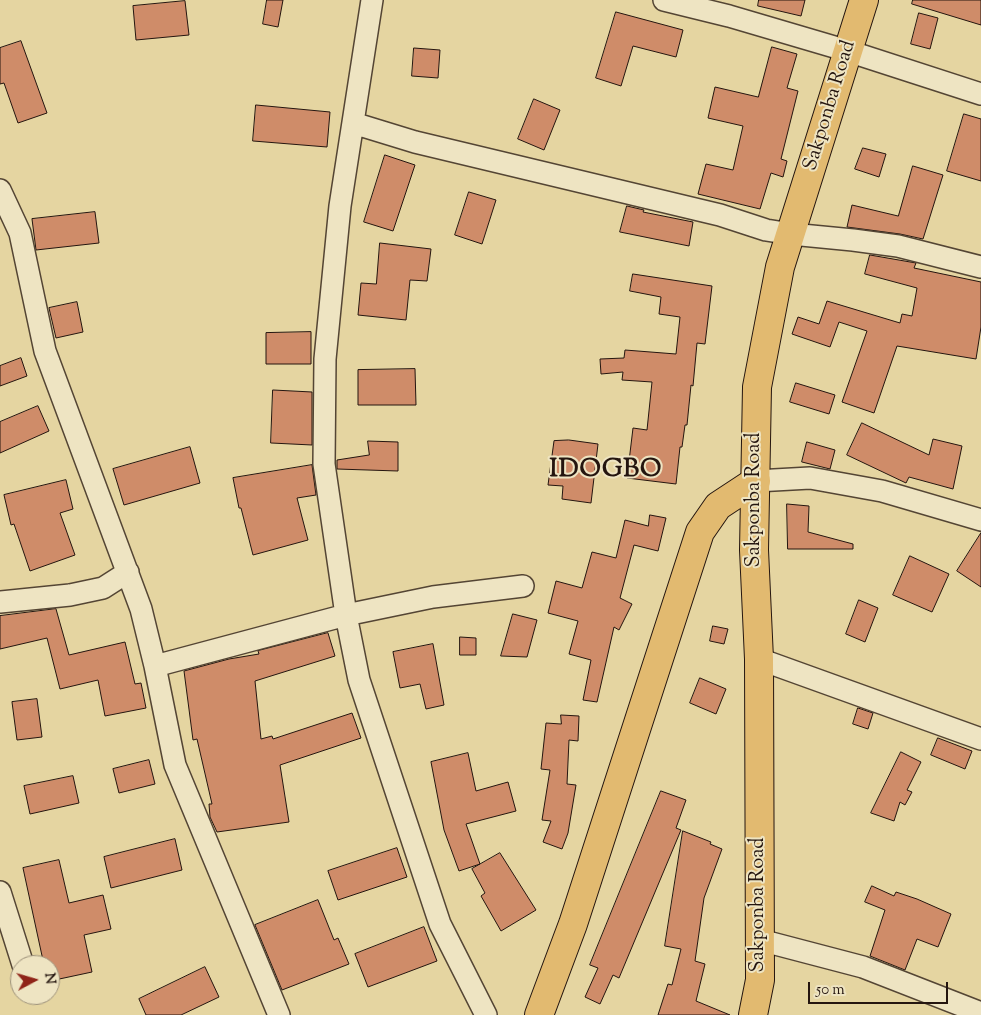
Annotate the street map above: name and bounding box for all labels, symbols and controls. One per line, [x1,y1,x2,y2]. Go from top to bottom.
street label: Sakponba Road [800,38,862,174]
street label: Sakponba Road [744,433,768,567]
district label: IDOGBO [549,457,663,487]
street label: Sakponba Road [748,838,772,972]
north arrow [10,955,60,1005]
text: N [38,972,59,985]
scale bar [811,972,951,1004]
text: 50 m [816,980,845,1001]

